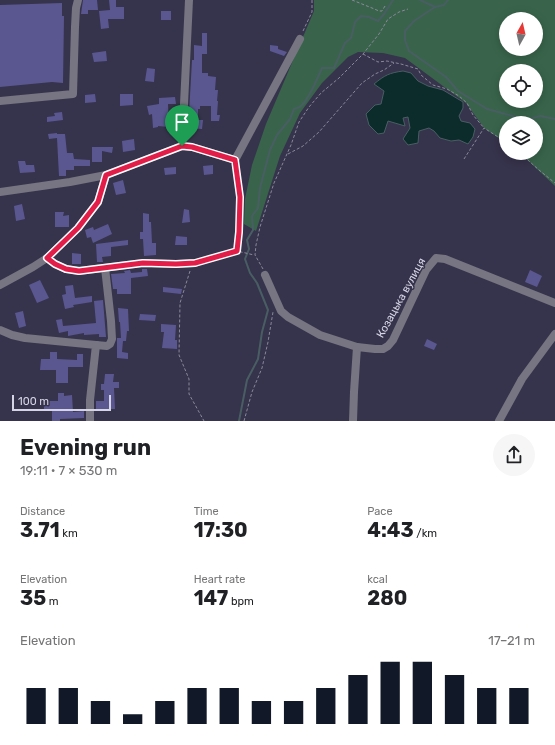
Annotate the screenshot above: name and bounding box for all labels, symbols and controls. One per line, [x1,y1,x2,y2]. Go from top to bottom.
north arrow [499,12,543,56]
map controls [499,12,543,160]
button: locate [499,64,543,108]
pin [165,105,199,146]
icon: arrive [171,111,193,133]
button: layers [499,116,543,160]
street label: Козацька вулиця [374,256,428,340]
scale bar [12,393,111,412]
text: 100 m [18,395,49,408]
text: Evening run [20,434,151,461]
button: share [493,434,535,476]
text: 19:11 · 7 × 530 m [20,463,117,478]
text: Distance [20,505,65,518]
text: Time [194,505,219,518]
text: Pace [367,505,393,518]
text: 3.71 [20,518,60,542]
text: 17:30 [194,518,248,542]
text: 4:43 [367,518,414,542]
text: km [60,527,78,540]
text: /km [414,527,437,540]
text: Elevation [20,573,67,586]
text: Heart rate [194,573,246,586]
text: kcal [367,573,388,586]
text: 35 [20,586,46,610]
text: 147 [194,586,228,610]
text: 280 [367,586,407,610]
text: m [46,595,59,608]
text: bpm [228,595,254,608]
text: Elevation [20,633,76,648]
text: 17–21 m [488,633,535,648]

